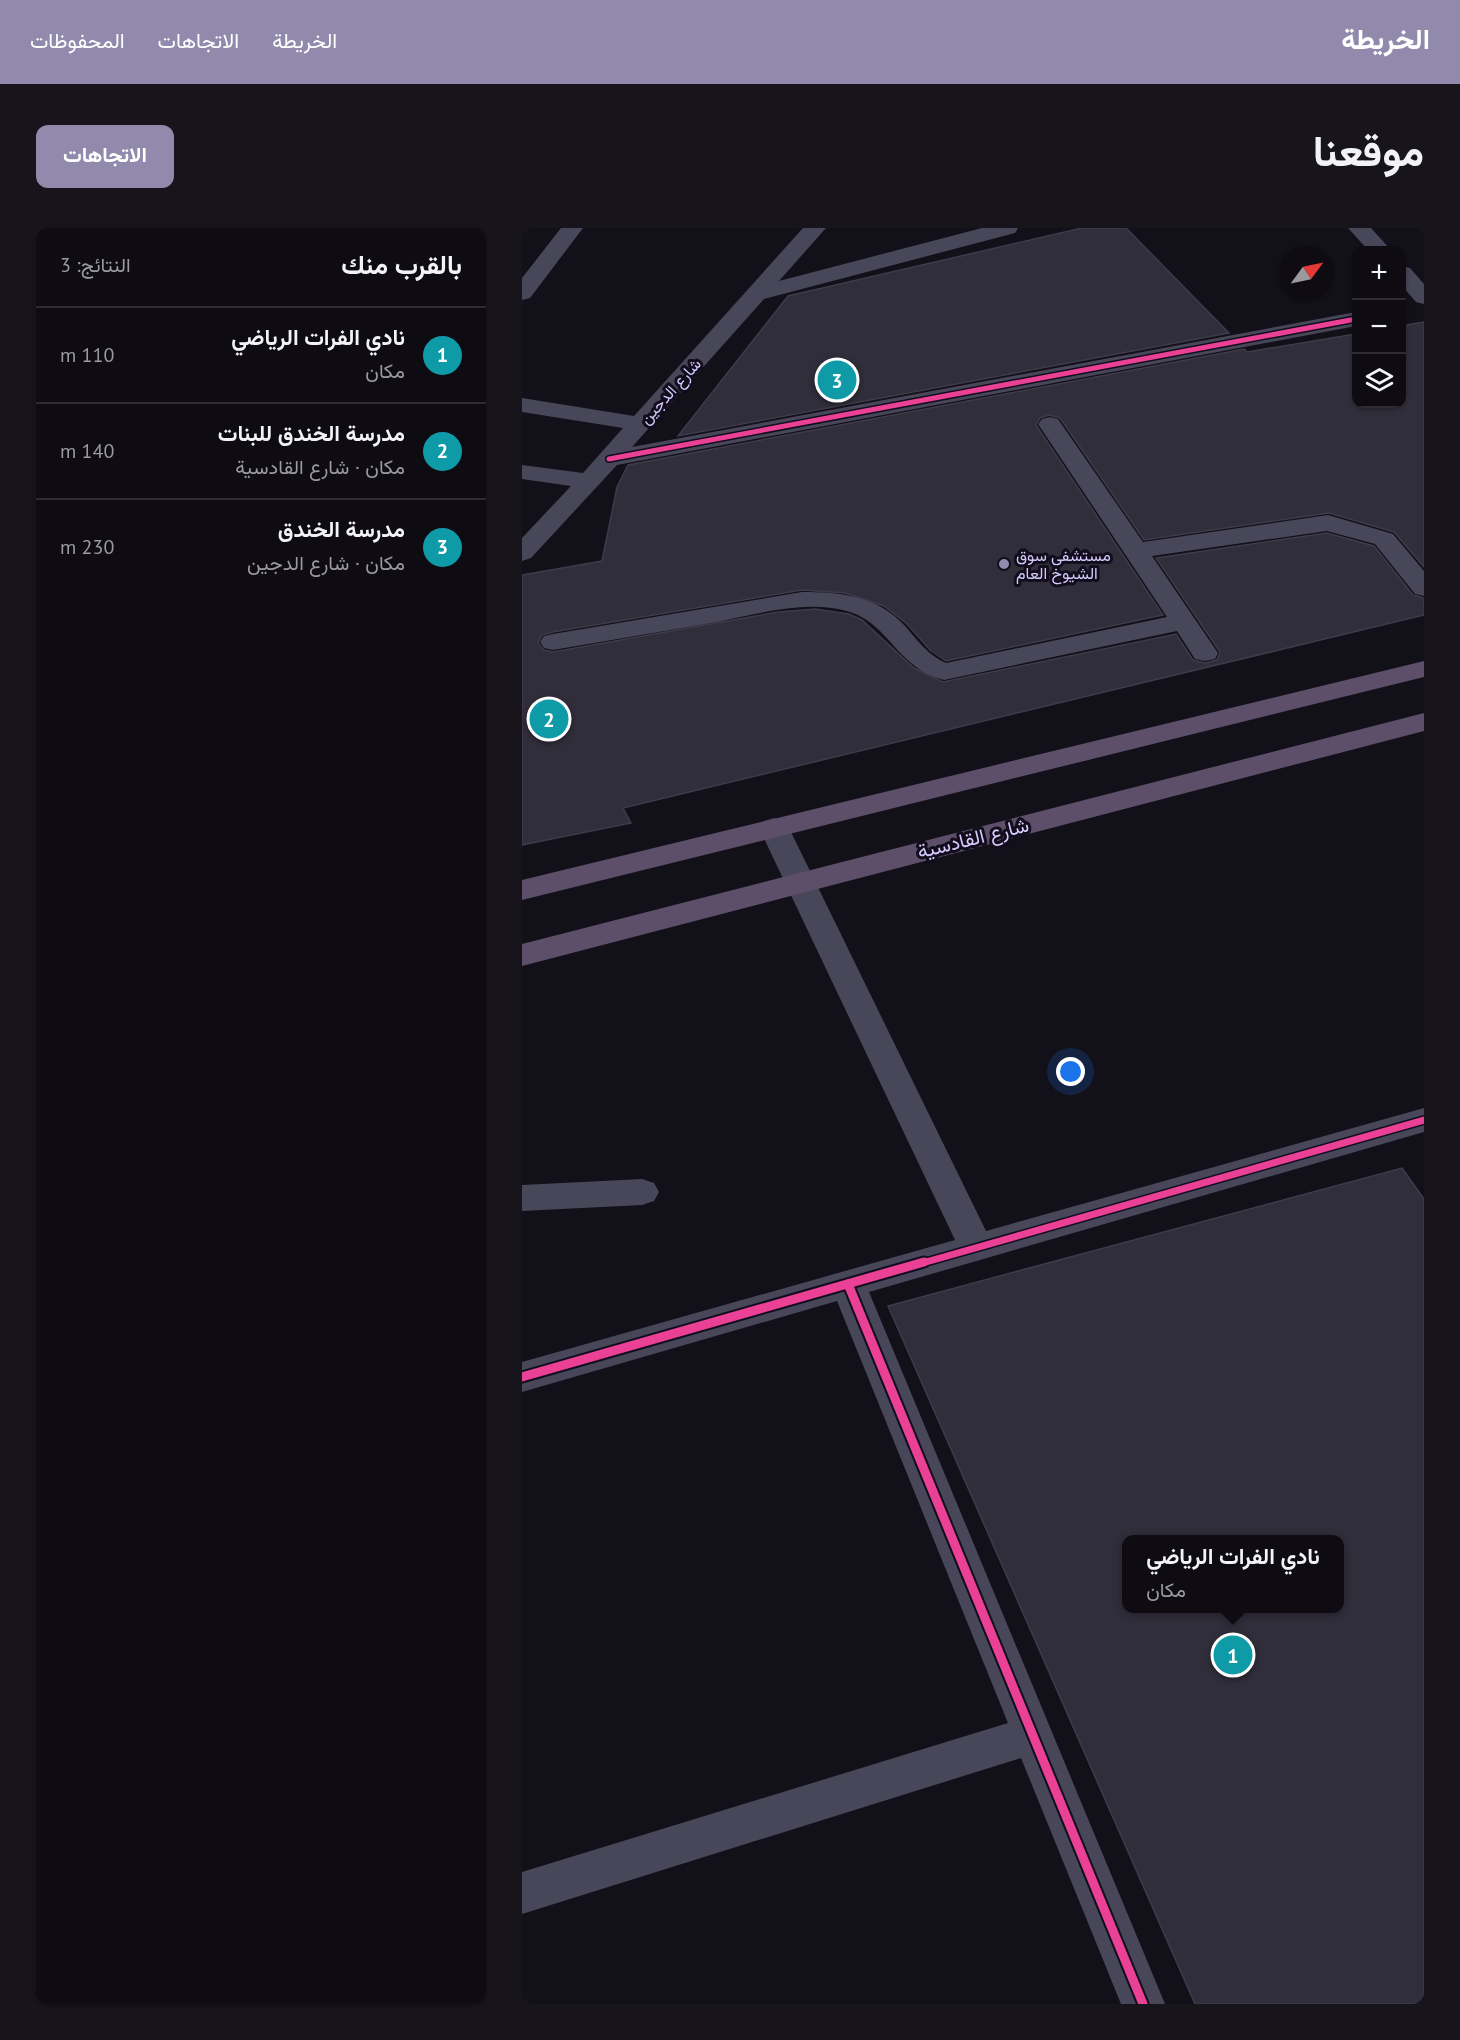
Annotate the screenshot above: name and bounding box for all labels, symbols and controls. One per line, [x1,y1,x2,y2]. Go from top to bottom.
text: الخريطة [1341,20,1430,57]
text: المحفوظات [30,27,125,54]
text: الاتجاهات [158,27,239,54]
text: الخريطة [272,27,337,54]
text: موقعنا [1313,123,1424,178]
button: الاتجاهات [36,125,174,188]
north arrow [1280,246,1334,300]
map controls [1352,246,1406,408]
button: + [1352,246,1406,300]
text: بالقرب منك [341,248,462,281]
text: النتائج: 3 [60,252,131,278]
button: − [1352,300,1406,354]
text: نادي الفرات الرياضي [231,323,405,351]
text: 110 m [60,342,114,368]
text: 1 [437,342,448,368]
street label: شارع الدجين [635,354,706,429]
button: layers [1352,354,1406,408]
text: مكان [365,358,405,384]
pin: 3 [818,358,856,402]
text: مدرسة الخندق للبنات [218,419,405,447]
text: 140 m [60,438,114,464]
text: 2 [437,438,448,464]
text: مكان · شارع القادسية [235,454,405,480]
text: مدرسة الخندق [278,515,405,543]
text: 230 m [60,534,114,560]
text: 3 [437,534,448,560]
place label: مستشفى سوق الشيوخ العام [1016,545,1111,585]
text: مكان · شارع الدجين [247,550,405,576]
marker: مستشفى سوق الشيوخ العام [997,557,1011,571]
pin: 2 [530,696,568,742]
street label: شارع القادسية [914,812,1032,865]
your location [1056,1057,1085,1086]
popup [1122,1535,1344,1613]
text: نادي الفرات الرياضي [1146,1542,1320,1570]
text: مكان [1146,1577,1186,1603]
pin: 1 [1214,1632,1252,1678]

